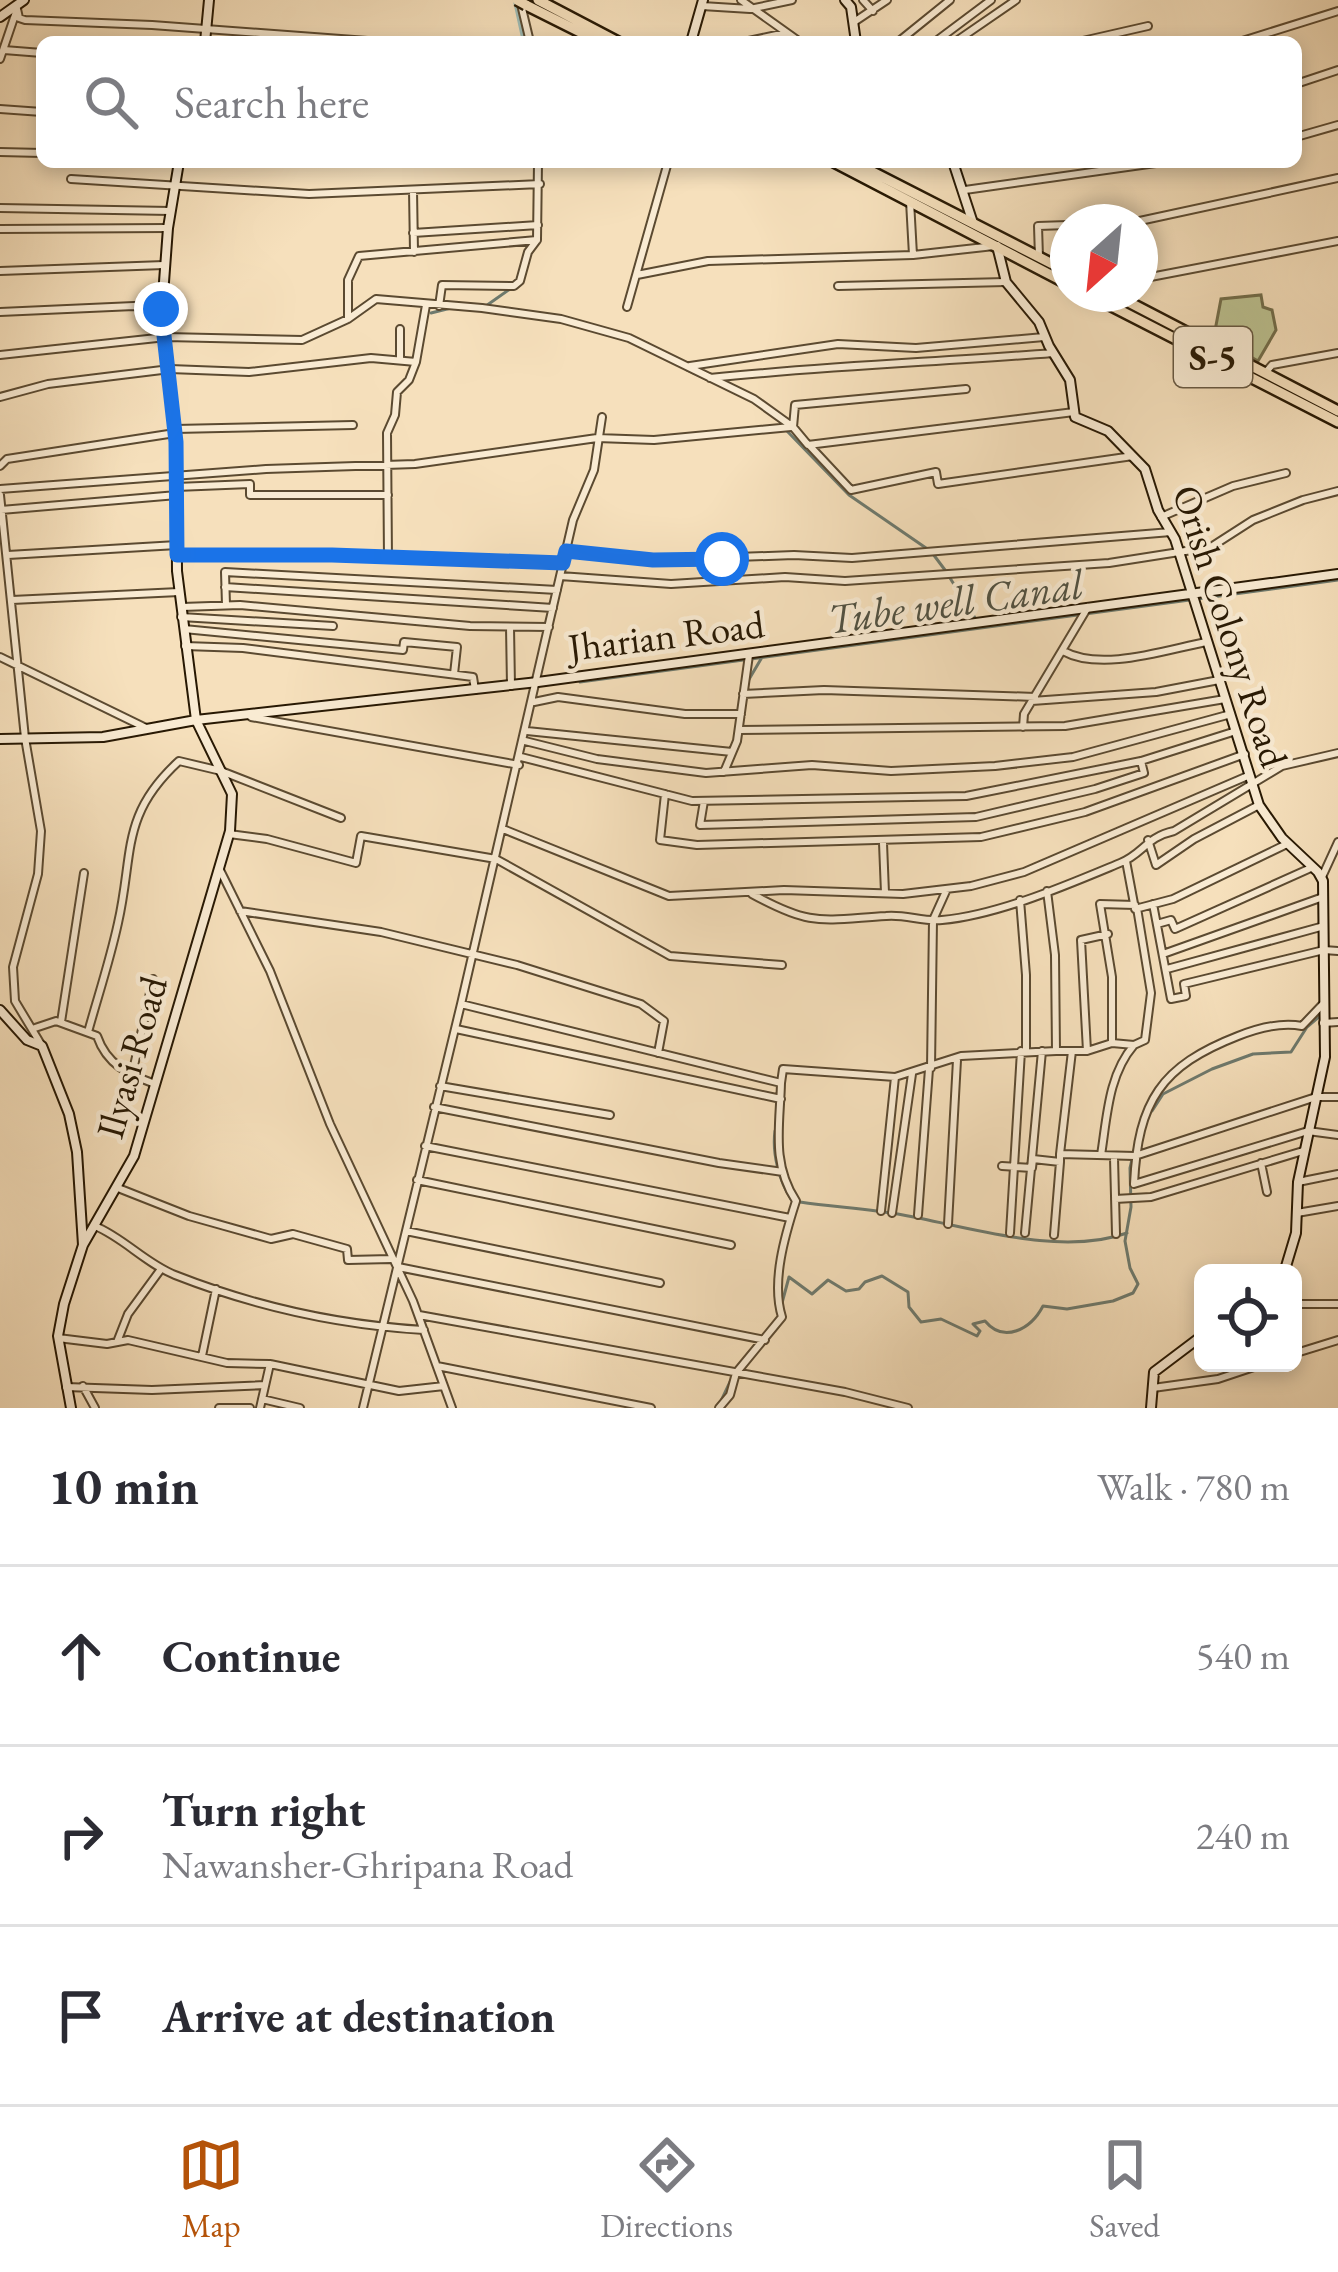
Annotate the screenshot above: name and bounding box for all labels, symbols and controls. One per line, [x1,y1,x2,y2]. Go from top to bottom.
search box [36,36,1302,168]
icon: search [78,69,144,135]
text: Search here [174,73,369,131]
north arrow [1050,204,1158,312]
route end [134,282,188,336]
road number: S-5 [1174,327,1252,387]
street label: Orish Colony Road [1161,479,1300,774]
route start [695,532,749,586]
water label: Tube well Canal [824,556,1087,647]
street label: Jharian Road [562,598,767,673]
street label: Ilyasi Road [84,970,179,1144]
map controls [1194,1264,1302,1372]
button: locate [1194,1264,1302,1372]
text: 10 min [48,1453,199,1519]
text: Walk · 780 m [1097,1461,1290,1512]
icon: ahead [48,1623,114,1689]
text: Continue [162,1627,340,1685]
text: 540 m [1196,1630,1290,1681]
text: Turn right [162,1781,365,1839]
icon: right [48,1803,114,1869]
text: 240 m [1196,1810,1290,1861]
text: Nawansher-Ghripana Road [162,1839,573,1890]
icon: arrive [48,1983,114,2049]
text: Arrive at destination [162,1987,555,2045]
tab: Map [178,2132,244,2247]
tab: Directions [600,2132,733,2247]
tab: Saved [1089,2132,1160,2247]

